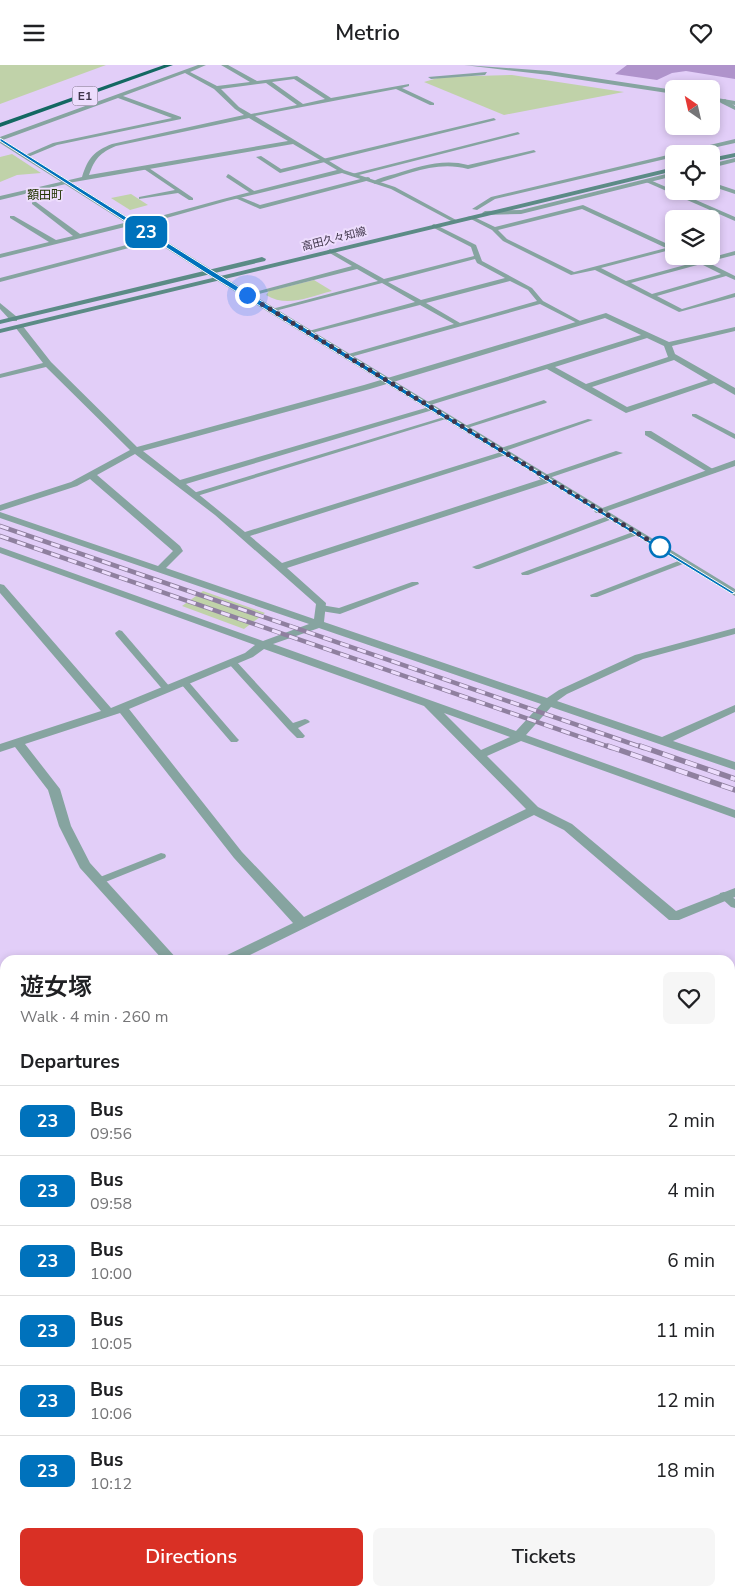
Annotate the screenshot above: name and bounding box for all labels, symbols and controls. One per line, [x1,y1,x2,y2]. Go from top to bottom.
text: Metrio [335,18,400,48]
icon: menu [20,19,48,47]
icon: heart [687,19,715,47]
north arrow [665,80,720,135]
map controls [665,80,720,265]
road number: E1 [72,87,98,105]
button: locate [665,145,720,200]
district label: 額田町 [27,187,63,203]
button: layers [665,210,720,265]
line badge: 23 [124,216,168,248]
text: 23 [135,220,157,244]
street label: 高田久々知線 [300,224,368,254]
your location [235,283,260,308]
unlabelled marker [649,536,671,558]
text: 遊女塚 [20,971,92,1003]
button: heart [663,972,715,1024]
text: Walk · 4 min · 260 m [20,1006,168,1028]
text: Departures [20,1049,120,1075]
text: Bus [90,1097,123,1123]
text: 2 min [667,1108,715,1134]
text: 23 [37,1109,58,1133]
text: 09:56 [90,1123,132,1145]
text: Bus [90,1167,123,1193]
text: 4 min [667,1178,715,1204]
text: 23 [37,1179,58,1203]
text: 09:58 [90,1193,132,1215]
text: Bus [90,1237,123,1263]
text: 6 min [667,1248,715,1274]
text: 23 [37,1249,58,1273]
text: 10:00 [90,1263,132,1285]
text: Bus [90,1307,123,1333]
text: 11 min [656,1318,715,1344]
text: 23 [37,1319,58,1343]
text: 10:05 [90,1333,132,1355]
text: Bus [90,1377,123,1403]
text: 12 min [656,1388,715,1414]
text: 23 [37,1389,58,1413]
text: 10:06 [90,1403,132,1425]
text: Bus [90,1447,123,1473]
text: 18 min [656,1458,715,1484]
text: 23 [37,1459,58,1483]
text: 10:12 [90,1473,132,1495]
button: Directions [20,1528,363,1586]
button: Tickets [373,1528,715,1586]

